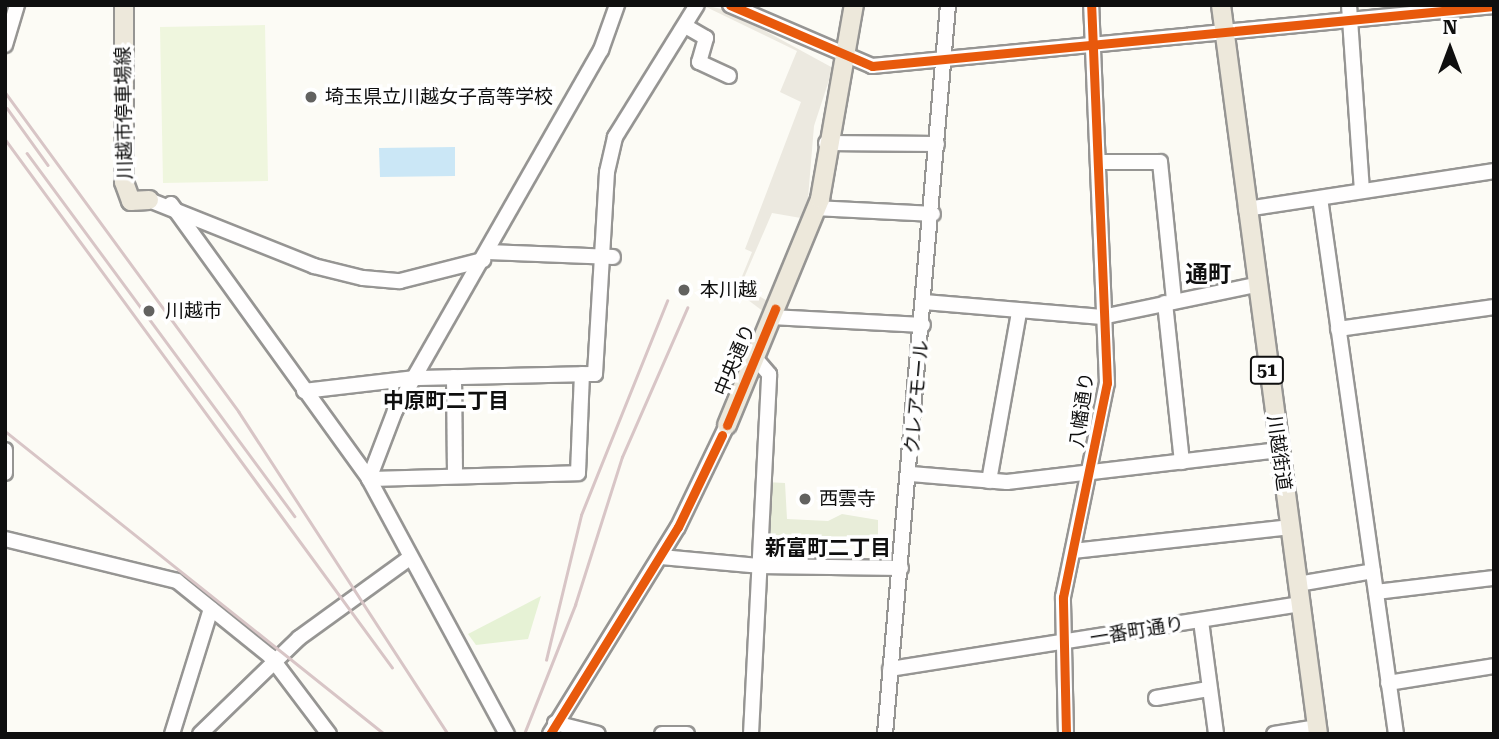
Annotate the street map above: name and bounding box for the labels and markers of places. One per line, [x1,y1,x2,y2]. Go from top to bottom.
place label: 埼玉県立川越女子高等学校 [325,86,553,108]
marker: 埼玉県立川越女子高等学校 [303,89,319,105]
place label: 本川越 [700,279,757,301]
marker: 本川越 [674,280,694,300]
place label: 川越市 [165,300,222,322]
marker: 川越市 [139,301,159,321]
place label: 西雲寺 [819,488,876,510]
marker: 西雲寺 [797,491,813,507]

